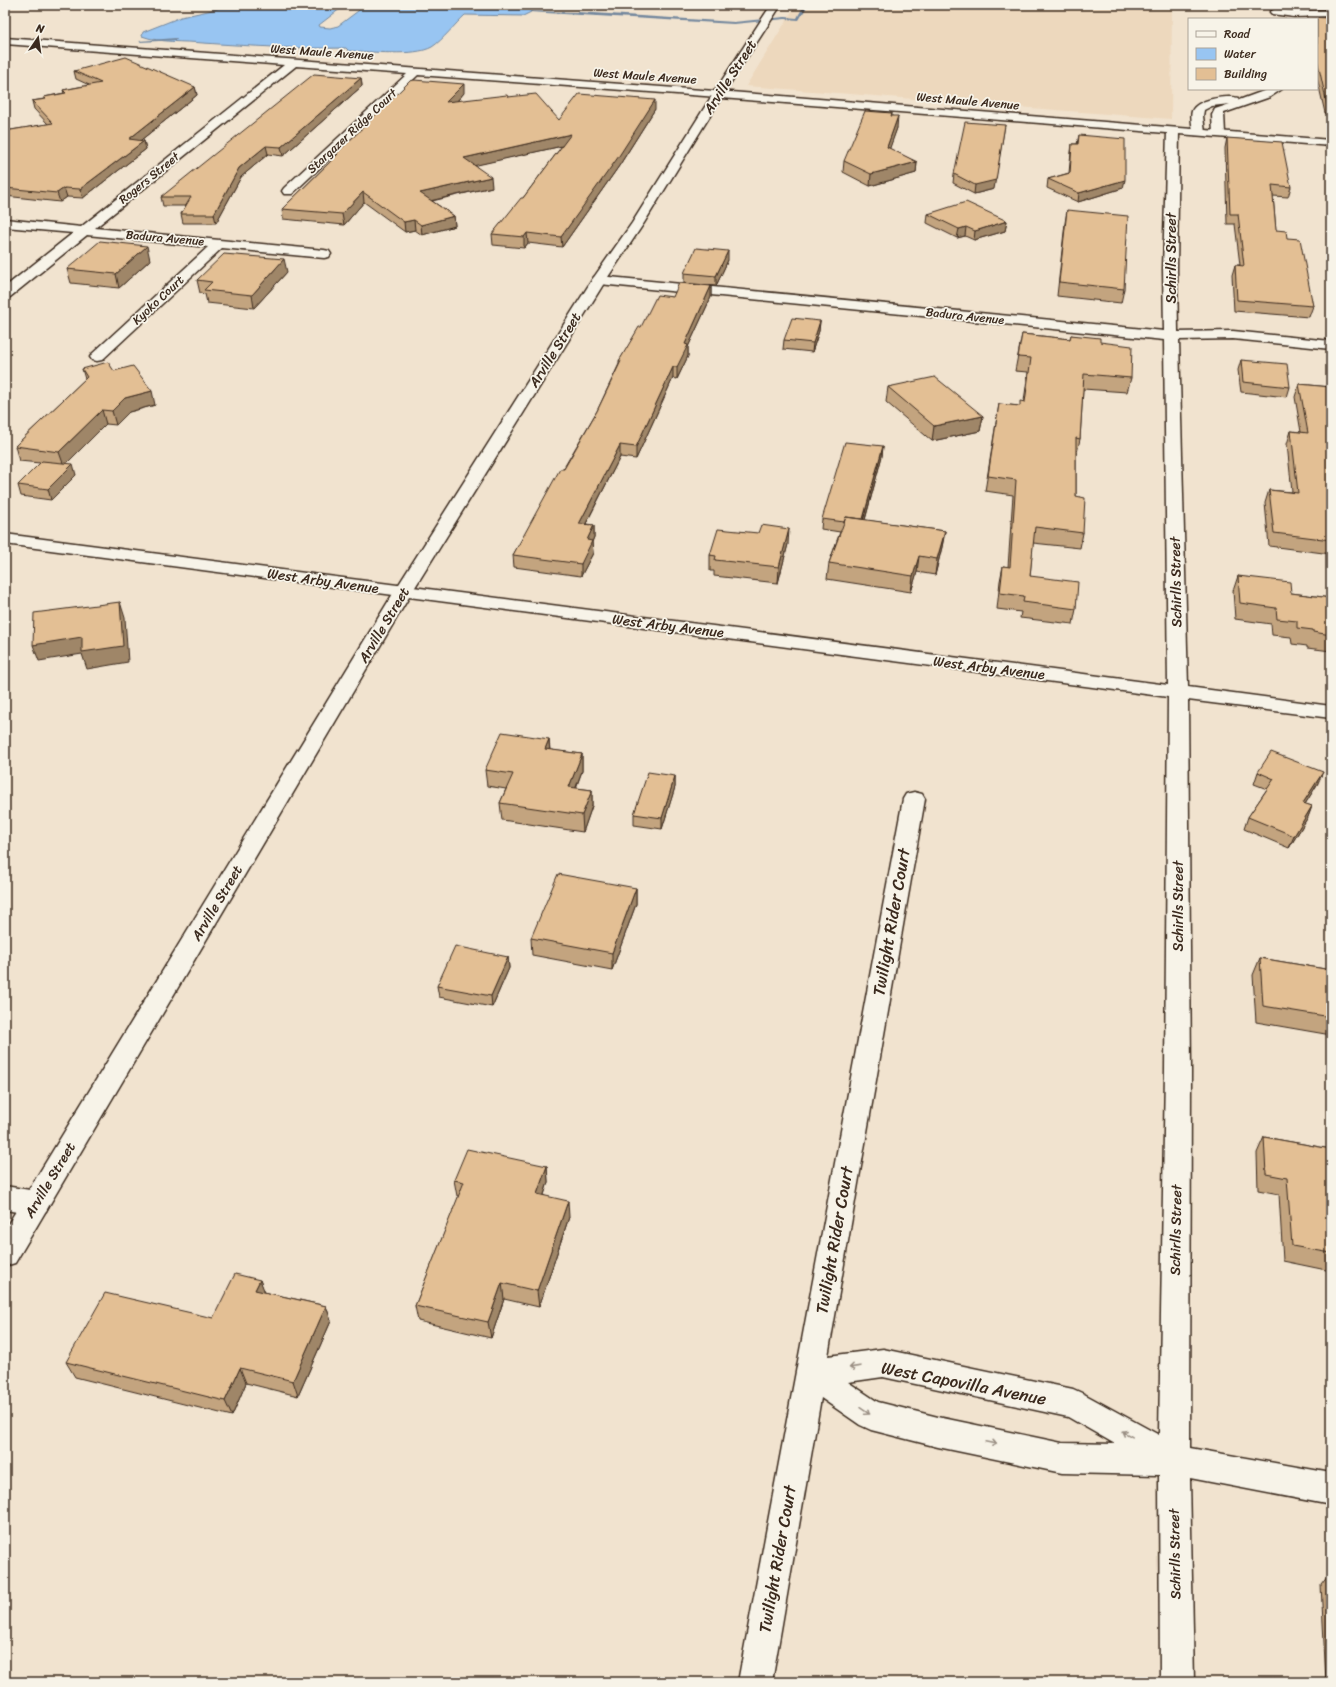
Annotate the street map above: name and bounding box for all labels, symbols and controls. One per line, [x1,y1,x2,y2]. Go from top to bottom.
north arrow [18,18,58,58]
text: N [33,18,46,39]
legend [1188,18,1318,90]
text: Road [1224,23,1251,45]
street label: Arville Street [696,35,764,120]
street label: West Maule Avenue [270,37,374,67]
text: Water [1224,43,1257,65]
street label: West Maule Avenue [593,61,697,91]
text: Building [1224,63,1267,85]
street label: Stargazer Ridge Court [302,82,403,179]
street label: West Maule Avenue [916,86,1020,116]
street label: Rogers Street [114,146,185,210]
street label: Schirlls Street [1159,211,1184,303]
street label: Badura Avenue [125,224,205,252]
street label: Kyoko Court [127,270,189,330]
street label: Badura Avenue [925,301,1006,331]
street label: Arville Street [521,307,588,393]
street label: Schirlls Street [1163,535,1189,628]
street label: West Arby Avenue [266,561,381,601]
street label: Arville Street [351,582,417,669]
street label: West Arby Avenue [611,607,726,645]
street label: West Arby Avenue [932,649,1047,687]
street label: Twilight Rider Court [863,845,919,998]
street label: Schirlls Street [1166,859,1191,951]
street label: Arville Street [184,860,250,947]
street label: Arville Street [17,1137,83,1224]
street label: Twilight Rider Court [806,1163,862,1316]
street label: Schirlls Street [1163,1183,1189,1276]
street label: West Capovilla Avenue [879,1352,1049,1414]
one-way arrow [849,1363,862,1371]
one-way arrow [859,1407,870,1415]
one-way arrow [1121,1430,1133,1437]
one-way arrow [984,1439,997,1447]
street label: Twilight Rider Court [749,1482,805,1635]
street label: Schirlls Street [1162,1507,1188,1600]

